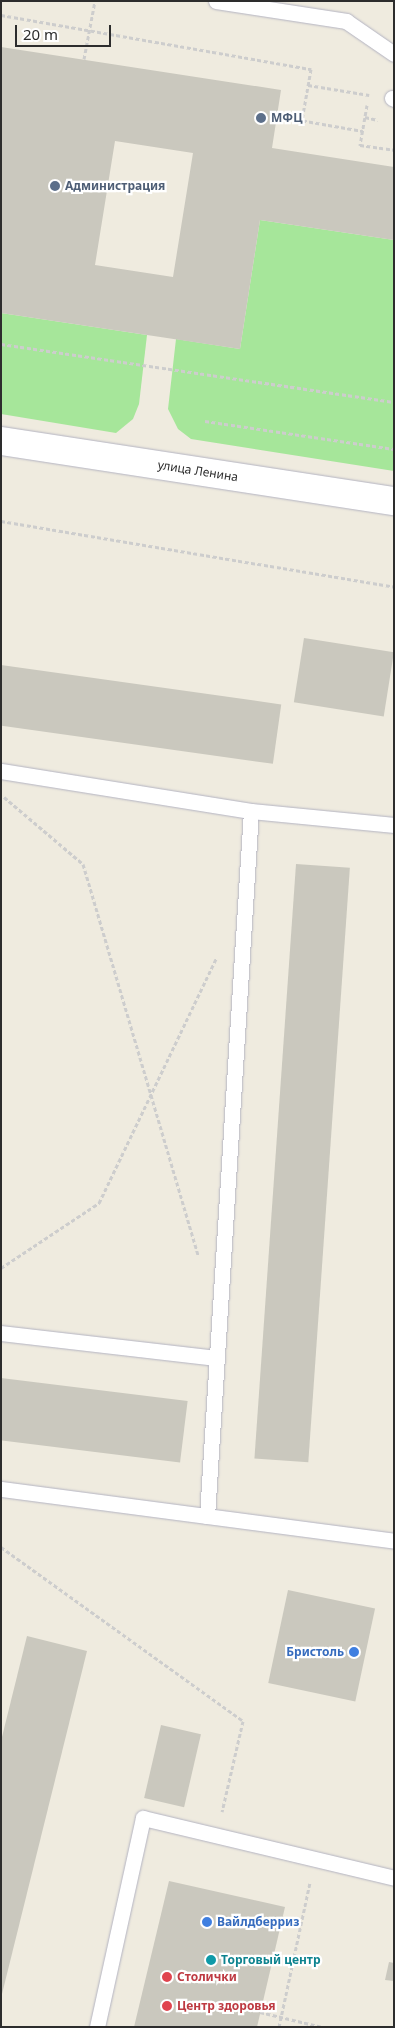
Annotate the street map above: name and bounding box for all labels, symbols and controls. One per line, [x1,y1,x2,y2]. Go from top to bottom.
scale bar [18,15,114,47]
text: 20 m [23,24,58,44]
place label: МФЦ [271,111,302,125]
marker: МФЦ [255,112,267,124]
place label: Администрация [65,179,165,193]
marker: Администрация [49,180,61,192]
street label: улица Ленина [157,458,239,484]
place label: Бристоль [286,1645,344,1659]
marker: Бристоль [348,1646,360,1658]
place label: Вайлдберриз [217,1915,299,1929]
marker: Вайлдберриз [201,1916,213,1928]
place label: Торговый центр [221,1953,321,1967]
marker: Торговый центр [205,1954,217,1966]
place label: Столички [177,1970,237,1984]
marker: Столички [161,1971,173,1983]
place label: Центр здоровья [177,1999,276,2013]
marker: Центр здоровья [161,2000,173,2012]

